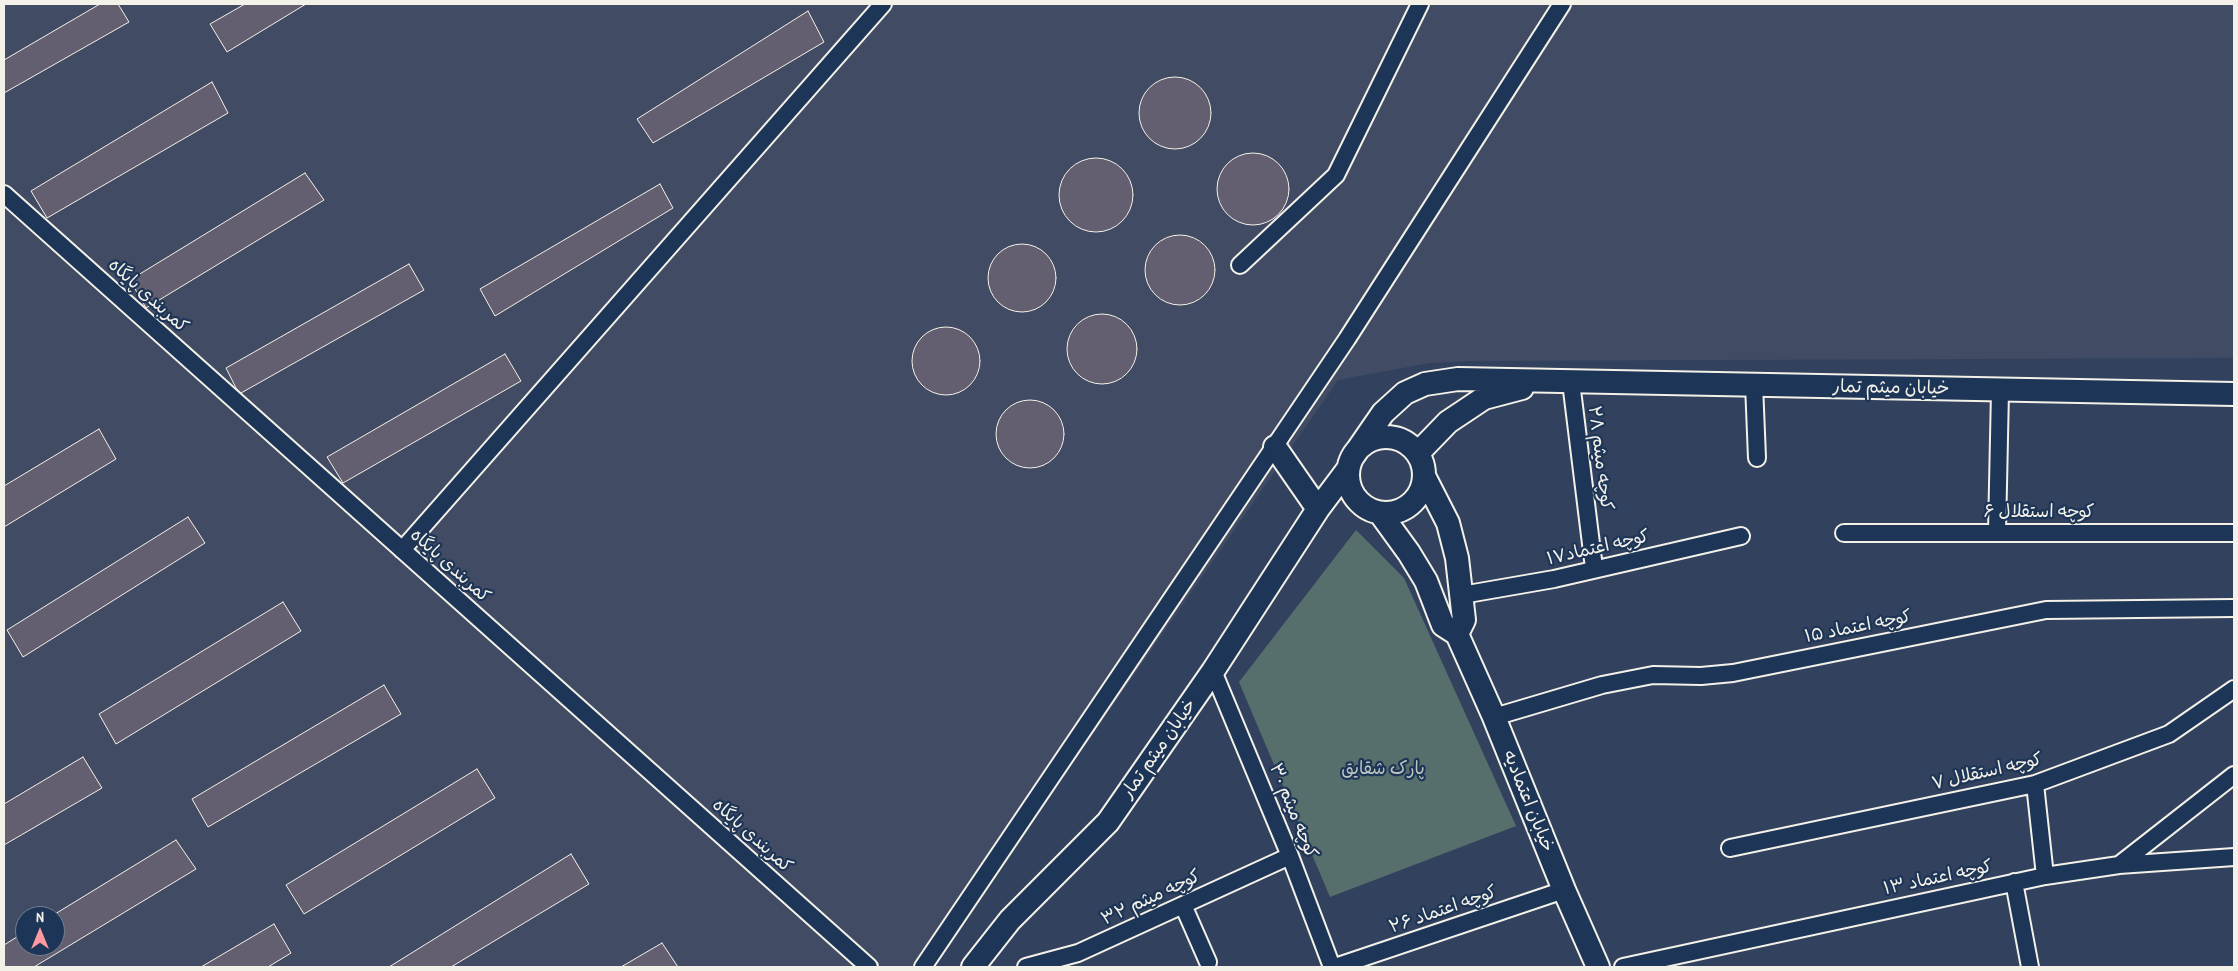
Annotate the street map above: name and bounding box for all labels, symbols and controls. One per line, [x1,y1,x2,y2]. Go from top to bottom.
street label: کمربندی پایگاه [103,254,193,338]
street label: خیابان میثم تمار [1833,376,1949,400]
street label: کوچه میثم ۲۸ [1583,405,1617,511]
street label: کوچه استقلال ۶ [1984,501,2094,523]
street label: کمربندی پایگاه [405,524,495,608]
street label: کوچه اعتماد۱۷ [1545,526,1651,570]
street label: کوچه اعتماد ۱۵ [1803,606,1913,648]
street label: خیابان میثم تمار [1117,695,1201,803]
street label: خیابان اعتمادیه [1498,747,1558,855]
street label: کوچه استقلال ۷ [1930,749,2044,795]
park label: پارک شقایق [1341,758,1425,780]
street label: کوچه میثم ۳۰ [1264,760,1322,862]
street label: کمربندی پایگاه [707,794,797,878]
street label: کوچه اعتماد ۱۳ [1882,856,1994,900]
street label: کوچه میثم ۳۲ [1098,866,1204,930]
street label: کوچه اعتماد ۲۶ [1386,881,1500,939]
north arrow [15,906,65,956]
text: N [36,907,44,926]

